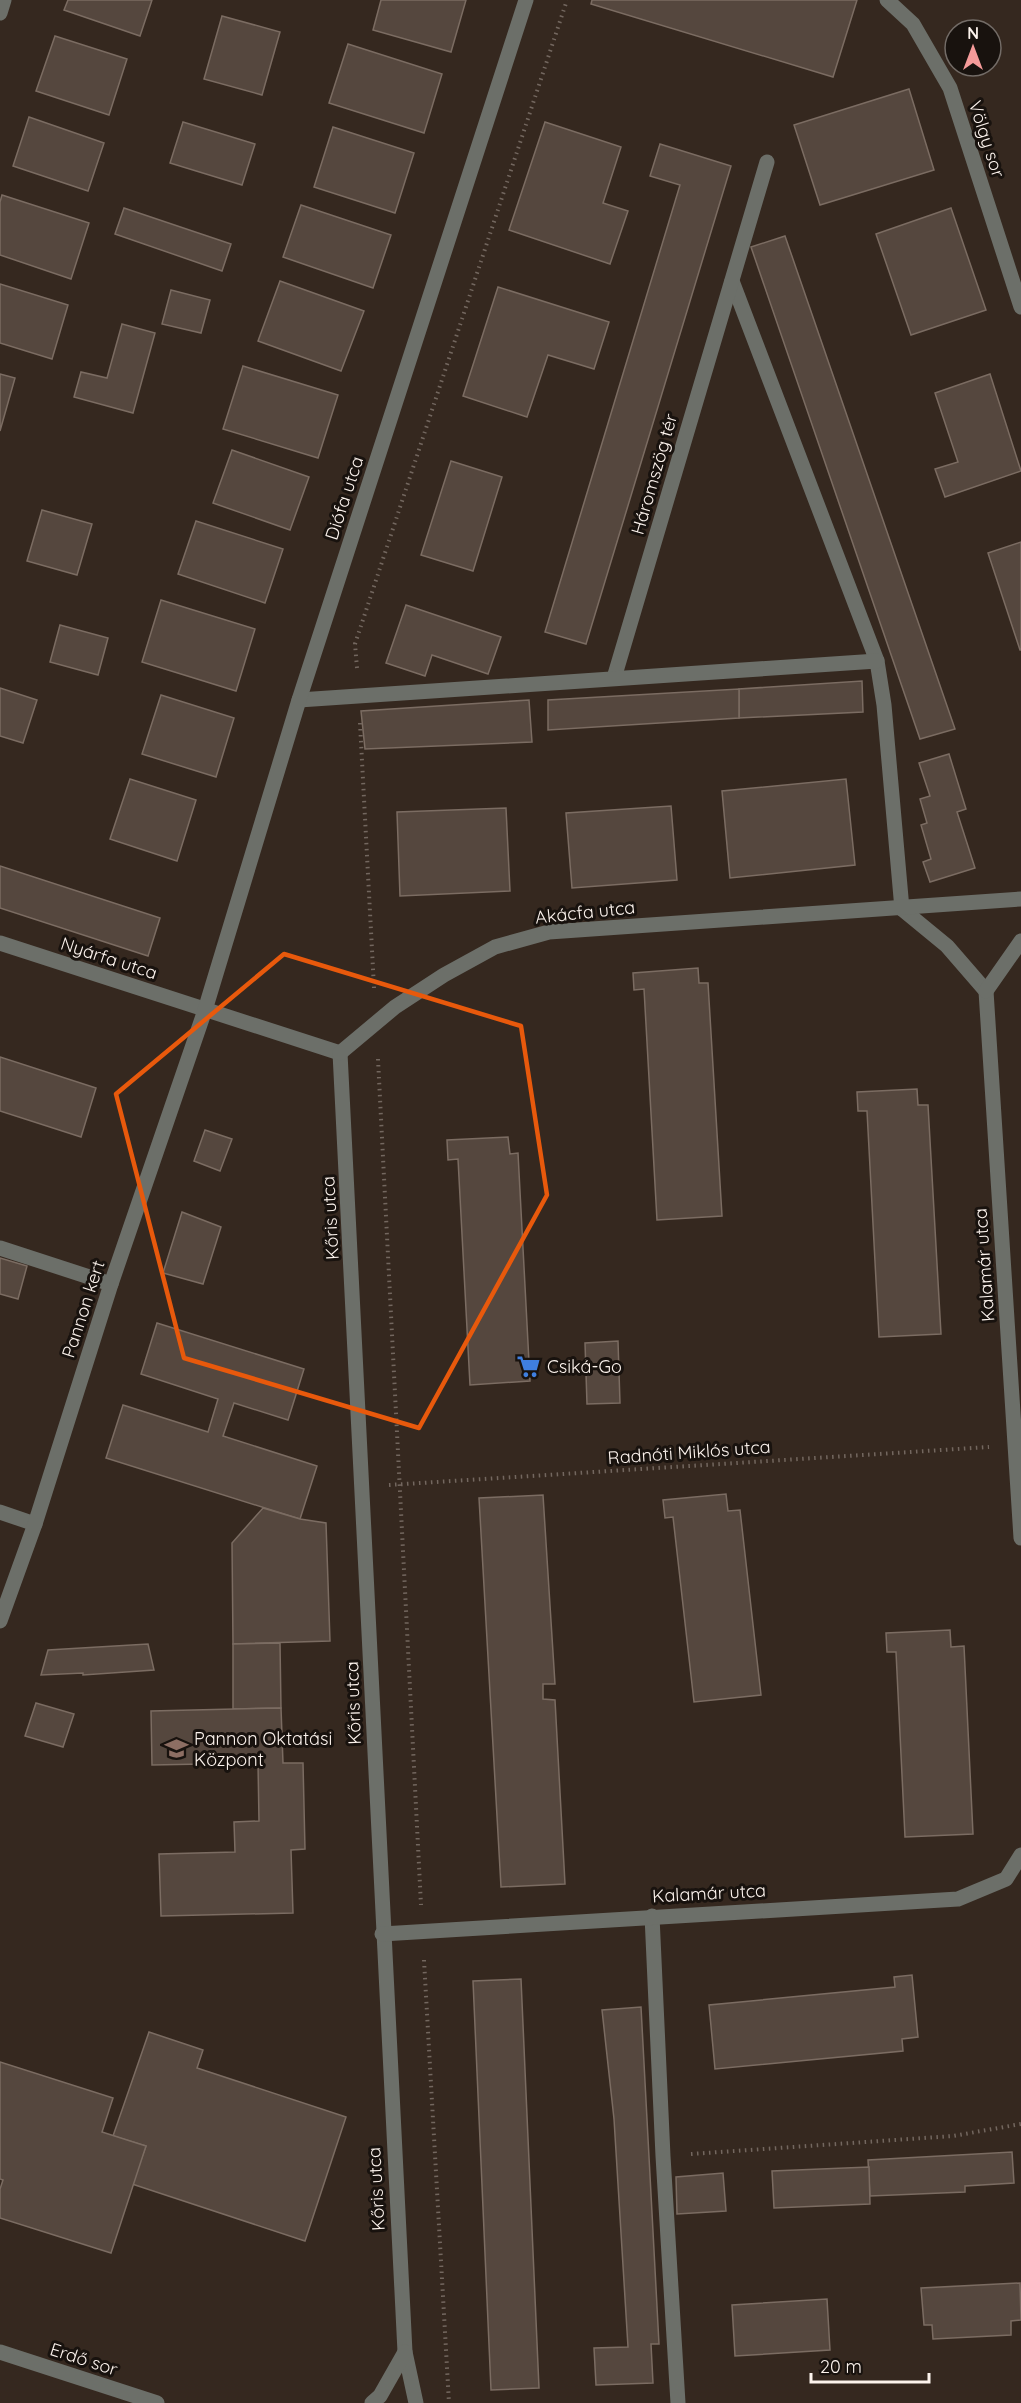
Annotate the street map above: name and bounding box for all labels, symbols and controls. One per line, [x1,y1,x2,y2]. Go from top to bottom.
north arrow [943,18,1003,78]
text: N [967,23,979,43]
street label: Völgy sor [964,98,1010,180]
street label: Háromszög tér [626,411,682,537]
street label: Diófa utca [320,453,368,543]
street label: Akácfa utca [534,895,636,929]
street label: Nyárfa utca [58,932,160,984]
street label: Kőris utca [316,1176,344,1260]
street label: Kalamár utca [969,1207,999,1323]
street label: Pannon kert [56,1257,110,1361]
supermarket icon: Csiká-Go [516,1353,542,1379]
place label: Csiká-Go [547,1355,622,1378]
street label: Radnóti Miklós utca [607,1435,771,1469]
street label: Kőris utca [340,1661,366,1745]
place label: Pannon Oktatási Központ [194,1727,332,1771]
school or university icon: Pannon Oktatási Központ [163,1735,189,1761]
street label: Kalamár utca [652,1879,766,1907]
street label: Kőris utca [362,2147,390,2231]
street label: Erdő sor [47,2337,121,2381]
scale bar [811,2346,930,2384]
text: 20 m [820,2355,862,2378]

